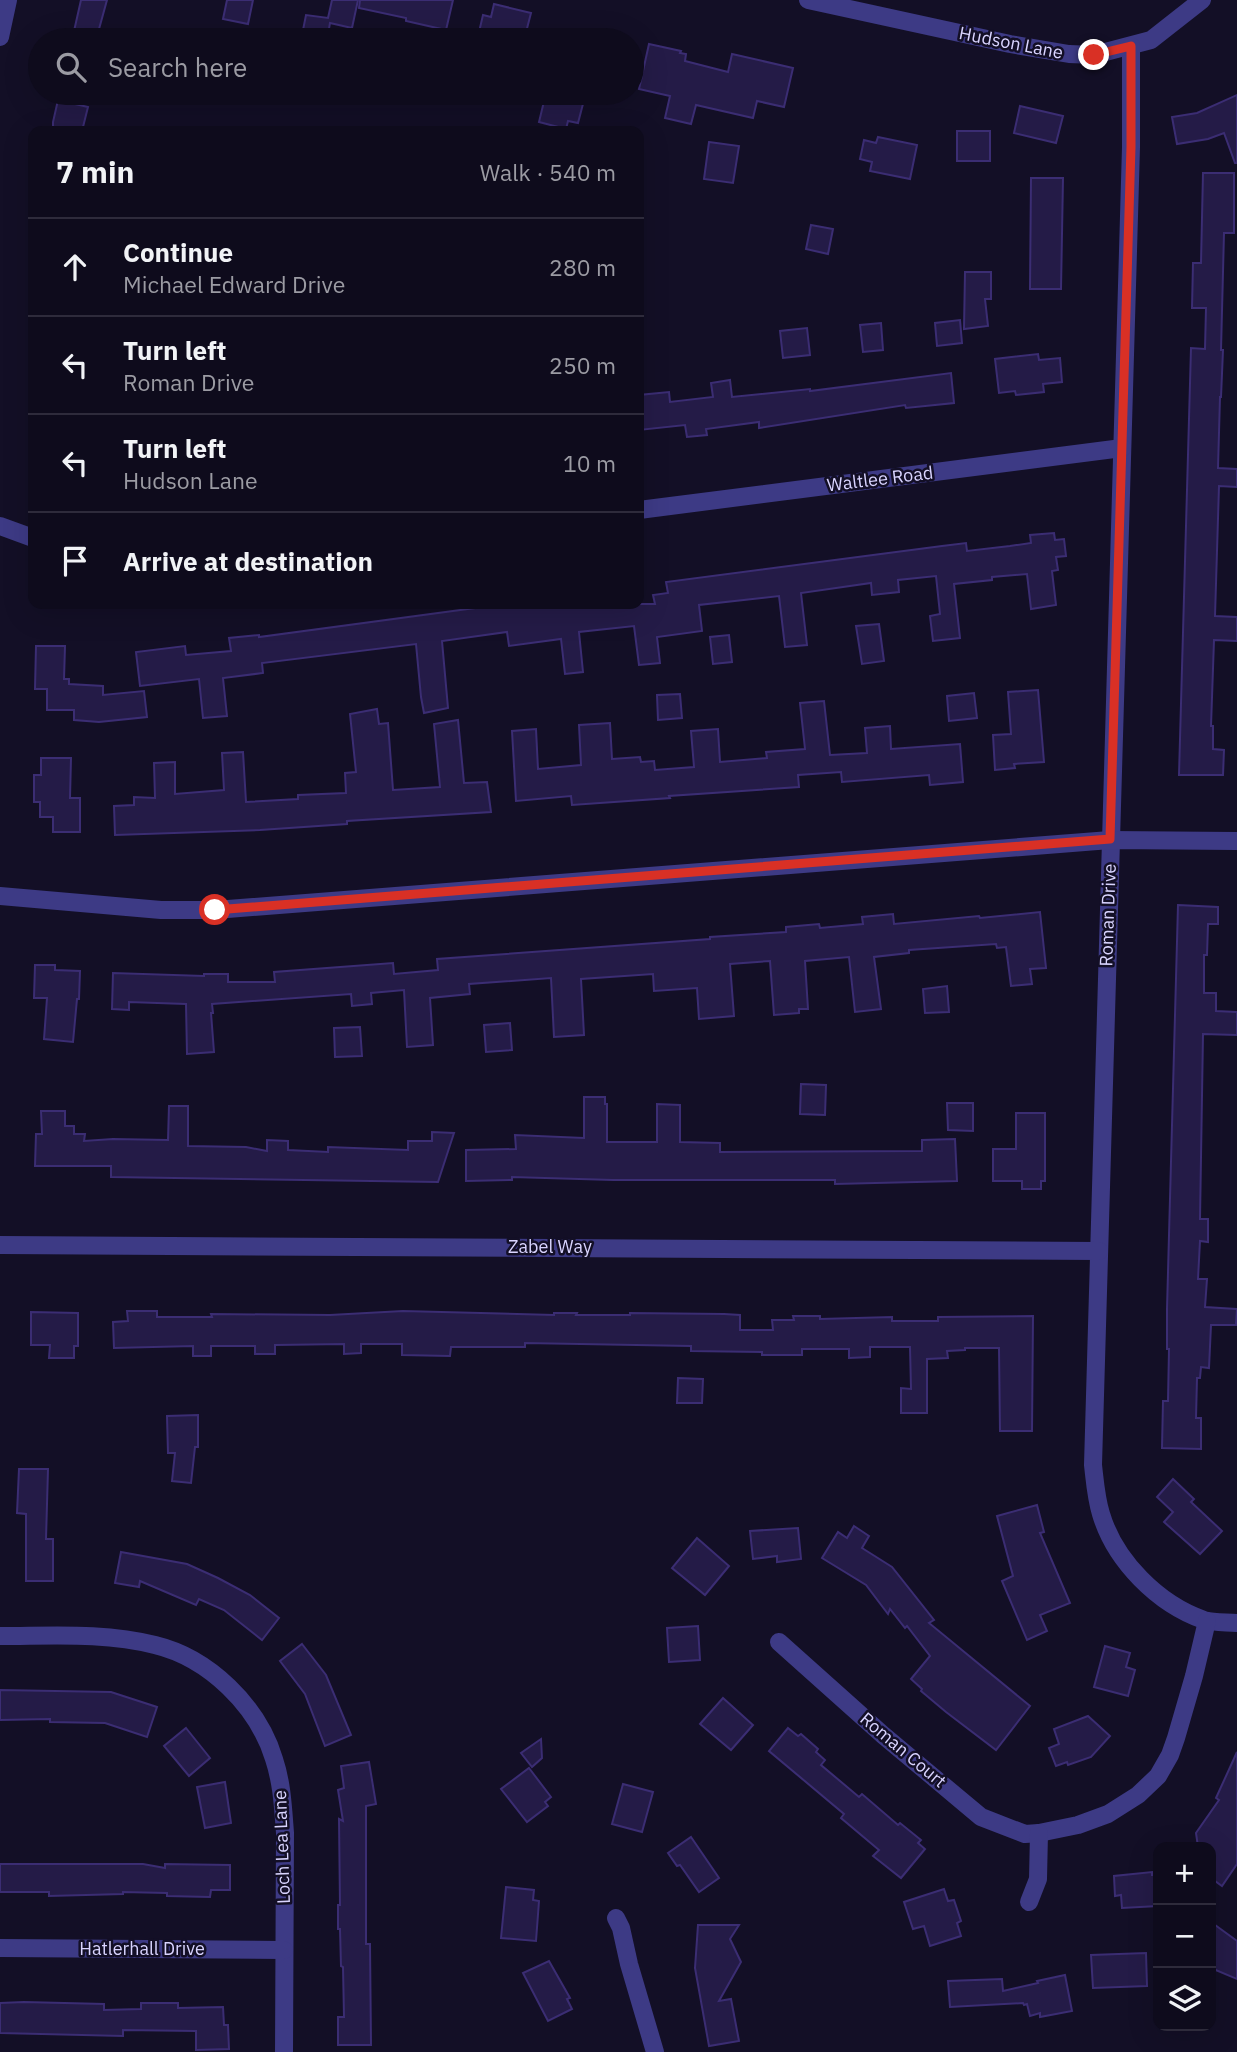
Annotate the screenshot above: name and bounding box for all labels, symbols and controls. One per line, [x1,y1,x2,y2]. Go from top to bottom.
street label: Hudson Lane [957,21,1065,64]
search box [28,28,644,105]
route end [1078,39,1109,70]
icon: search [52,48,90,86]
text: Search here [108,50,247,84]
text: 7 min [56,152,134,191]
text: Walk · 540 m [480,157,616,187]
text: Continue [123,235,233,269]
icon: ahead [56,248,94,286]
text: 280 m [549,252,616,282]
text: Michael Edward Drive [123,269,345,299]
text: Turn left [123,333,226,367]
icon: left [56,346,94,384]
text: 250 m [549,350,616,380]
text: Roman Drive [123,367,255,397]
text: Turn left [123,431,226,465]
icon: left [56,444,94,482]
text: 10 m [563,448,616,478]
street label: Waltlee Road [825,461,934,496]
text: Hudson Lane [123,465,258,495]
icon: arrive [56,542,94,580]
text: Arrive at destination [123,544,373,578]
street label: Roman Drive [1094,863,1121,967]
route start [199,894,230,925]
street label: Zabel Way [508,1235,592,1258]
street label: Roman Court [855,1707,951,1792]
street label: Loch Lea Lane [268,1790,295,1904]
map controls [1153,1842,1216,2031]
button: + [1153,1842,1216,1905]
button: − [1153,1905,1216,1968]
street label: Hatlerhall Drive [79,1937,205,1960]
button: layers [1153,1968,1216,2031]

